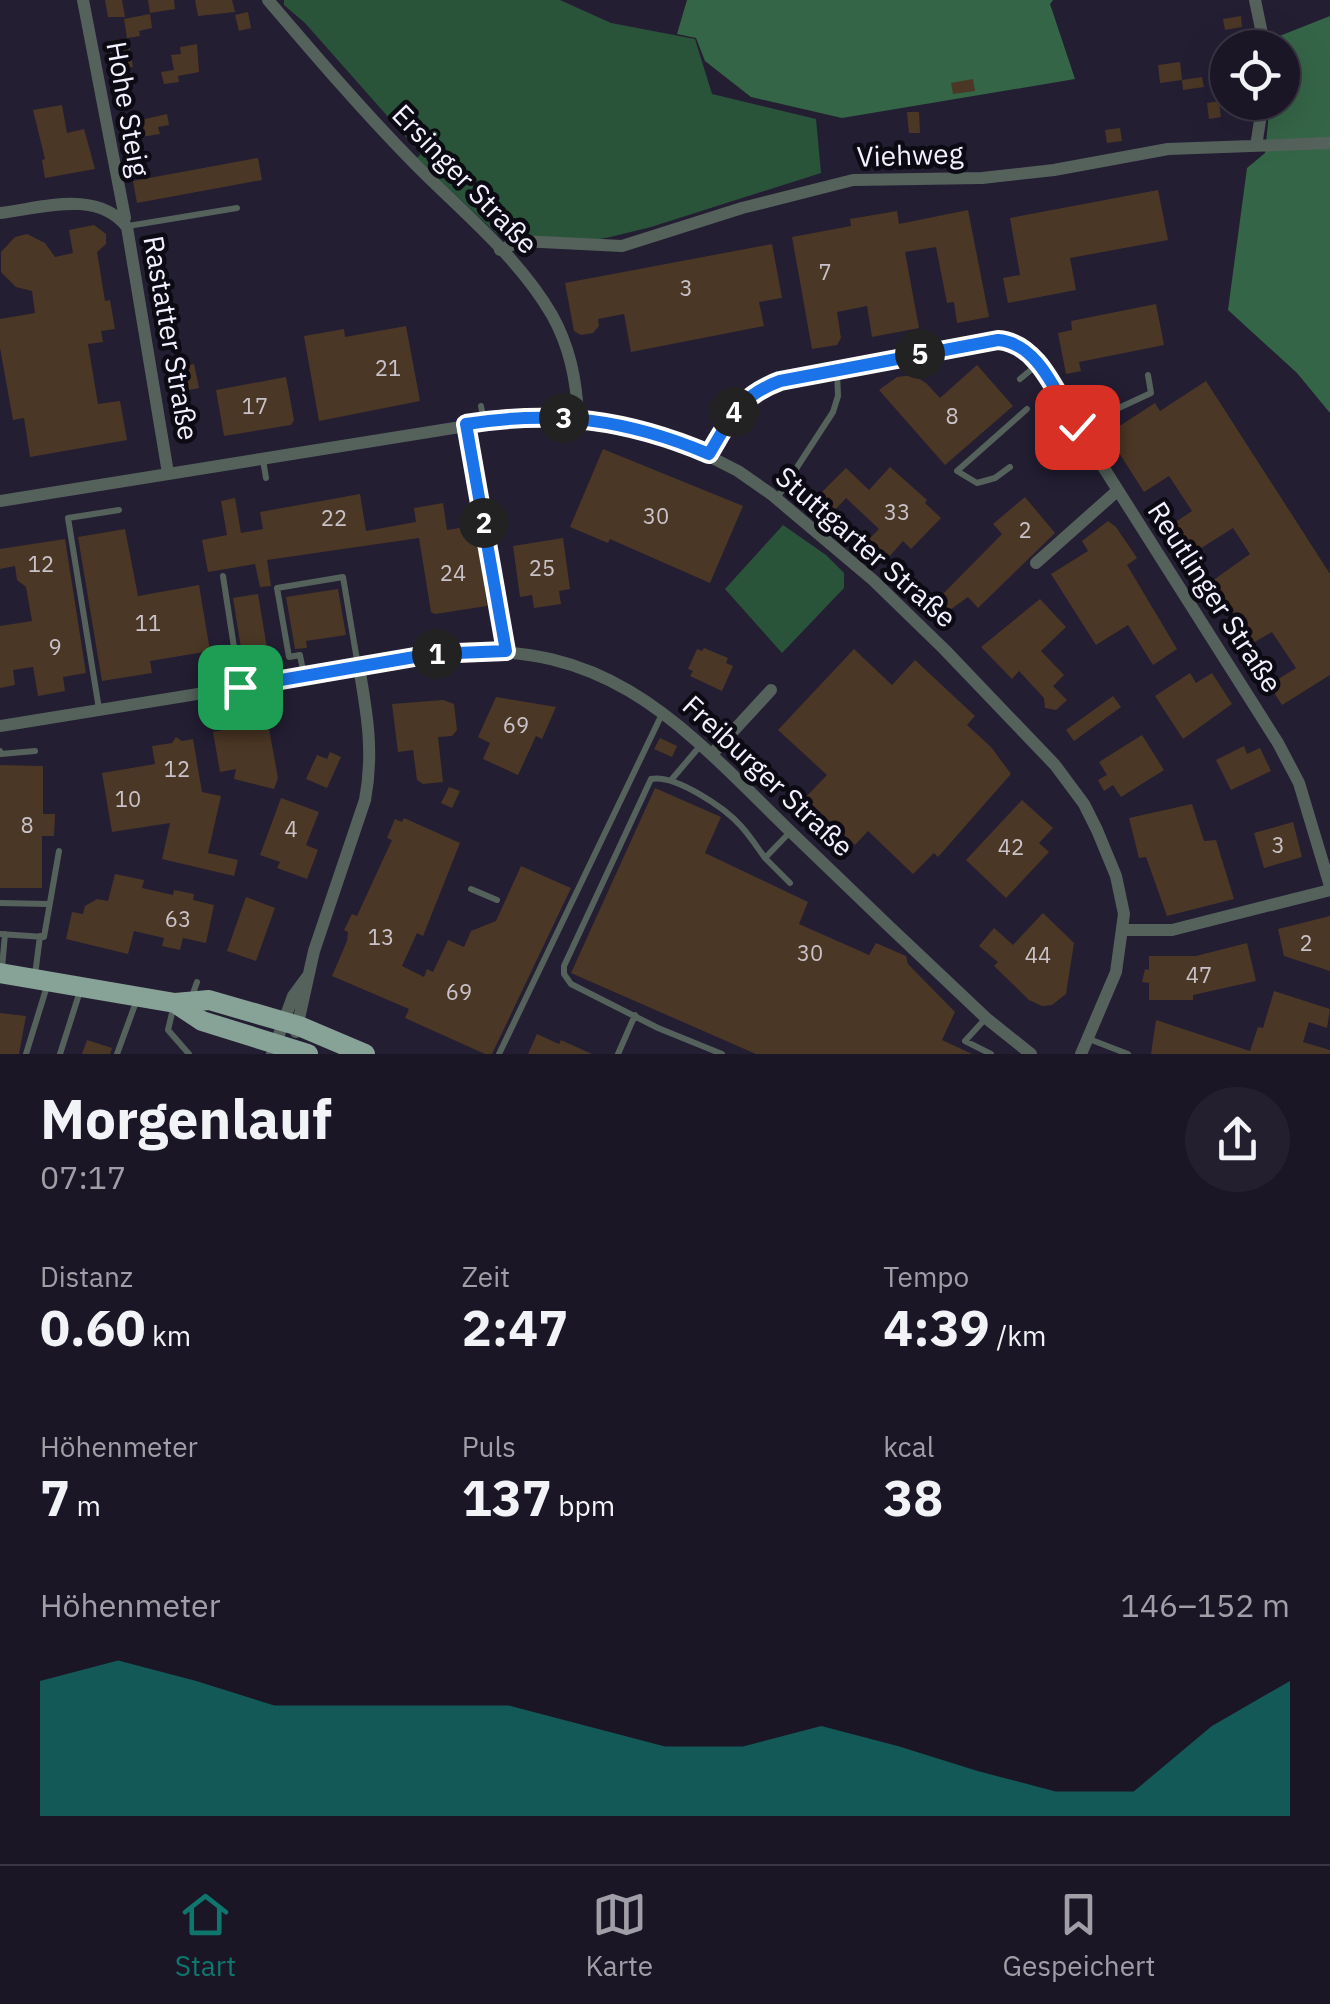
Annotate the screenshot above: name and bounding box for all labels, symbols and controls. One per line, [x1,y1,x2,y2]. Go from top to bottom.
map controls [1210,30,1300,120]
button: locate [1210,30,1300,120]
street label: Hohe Steig [98,38,159,180]
street label: Ersinger Straße [384,96,546,261]
street label: Viehweg [856,134,964,175]
street label: Rastatter Straße [135,233,208,443]
house number: 7 [818,257,832,286]
house number: 3 [679,273,693,302]
pin: 5 [895,329,945,379]
text: 5 [912,335,928,372]
house number: 21 [375,353,401,382]
pin [1035,385,1120,470]
pin: 4 [709,387,759,437]
house number: 17 [242,391,268,420]
pin: 3 [539,393,589,443]
text: 4 [726,393,742,430]
text: 3 [556,399,572,436]
icon: check [1050,400,1105,455]
house number: 8 [945,401,959,430]
street label: Stuttgarter Straße [768,458,964,635]
street label: Reutlinger Straße [1140,494,1291,699]
house number: 33 [884,497,910,526]
pin: 2 [459,498,509,548]
house number: 30 [643,501,669,530]
house number: 22 [321,503,347,532]
text: 2 [476,504,492,541]
house number: 2 [1018,515,1032,544]
house number: 12 [28,549,54,578]
house number: 25 [529,553,555,582]
house number: 24 [440,558,466,587]
house number: 11 [135,608,161,637]
pin: 1 [412,629,462,679]
house number: 9 [48,632,62,661]
text: 1 [429,635,445,672]
pin [198,645,283,730]
icon: arrive [213,660,268,715]
street label: Freiburger Straße [675,687,862,864]
house number: 69 [503,710,529,739]
house number: 12 [164,754,190,783]
house number: 10 [115,784,141,813]
house number: 8 [20,810,34,839]
house number: 4 [284,814,298,843]
house number: 3 [1271,830,1285,859]
house number: 42 [998,832,1024,861]
house number: 63 [165,904,191,933]
house number: 13 [368,922,394,951]
house number: 2 [1299,928,1313,957]
house number: 30 [797,938,823,967]
house number: 44 [1025,940,1051,969]
house number: 47 [1186,960,1212,989]
house number: 69 [446,977,472,1006]
text: Morgenlauf [40,1083,332,1154]
button: share [1185,1087,1290,1192]
text: 07:17 [40,1156,126,1198]
text: Distanz [40,1258,133,1295]
text: Zeit [462,1258,510,1295]
text: Tempo [883,1258,969,1295]
text: 0.60 [40,1295,146,1360]
text: 2:47 [462,1295,568,1360]
text: 4:39 [883,1295,990,1360]
text: km [146,1317,191,1354]
text: /km [990,1317,1046,1354]
text: Höhenmeter [40,1428,198,1465]
text: Puls [462,1428,516,1465]
text: kcal [883,1428,934,1465]
text: 7 [40,1465,70,1530]
text: 137 [462,1465,552,1530]
text: 38 [883,1465,943,1530]
text: m [70,1487,101,1524]
text: bpm [552,1487,615,1524]
text: Höhenmeter [40,1584,220,1626]
text: 146–152 m [1120,1584,1290,1626]
tab: Start [175,1887,236,1984]
tab: Karte [585,1887,653,1984]
tab: Gespeichert [1003,1887,1155,1984]

